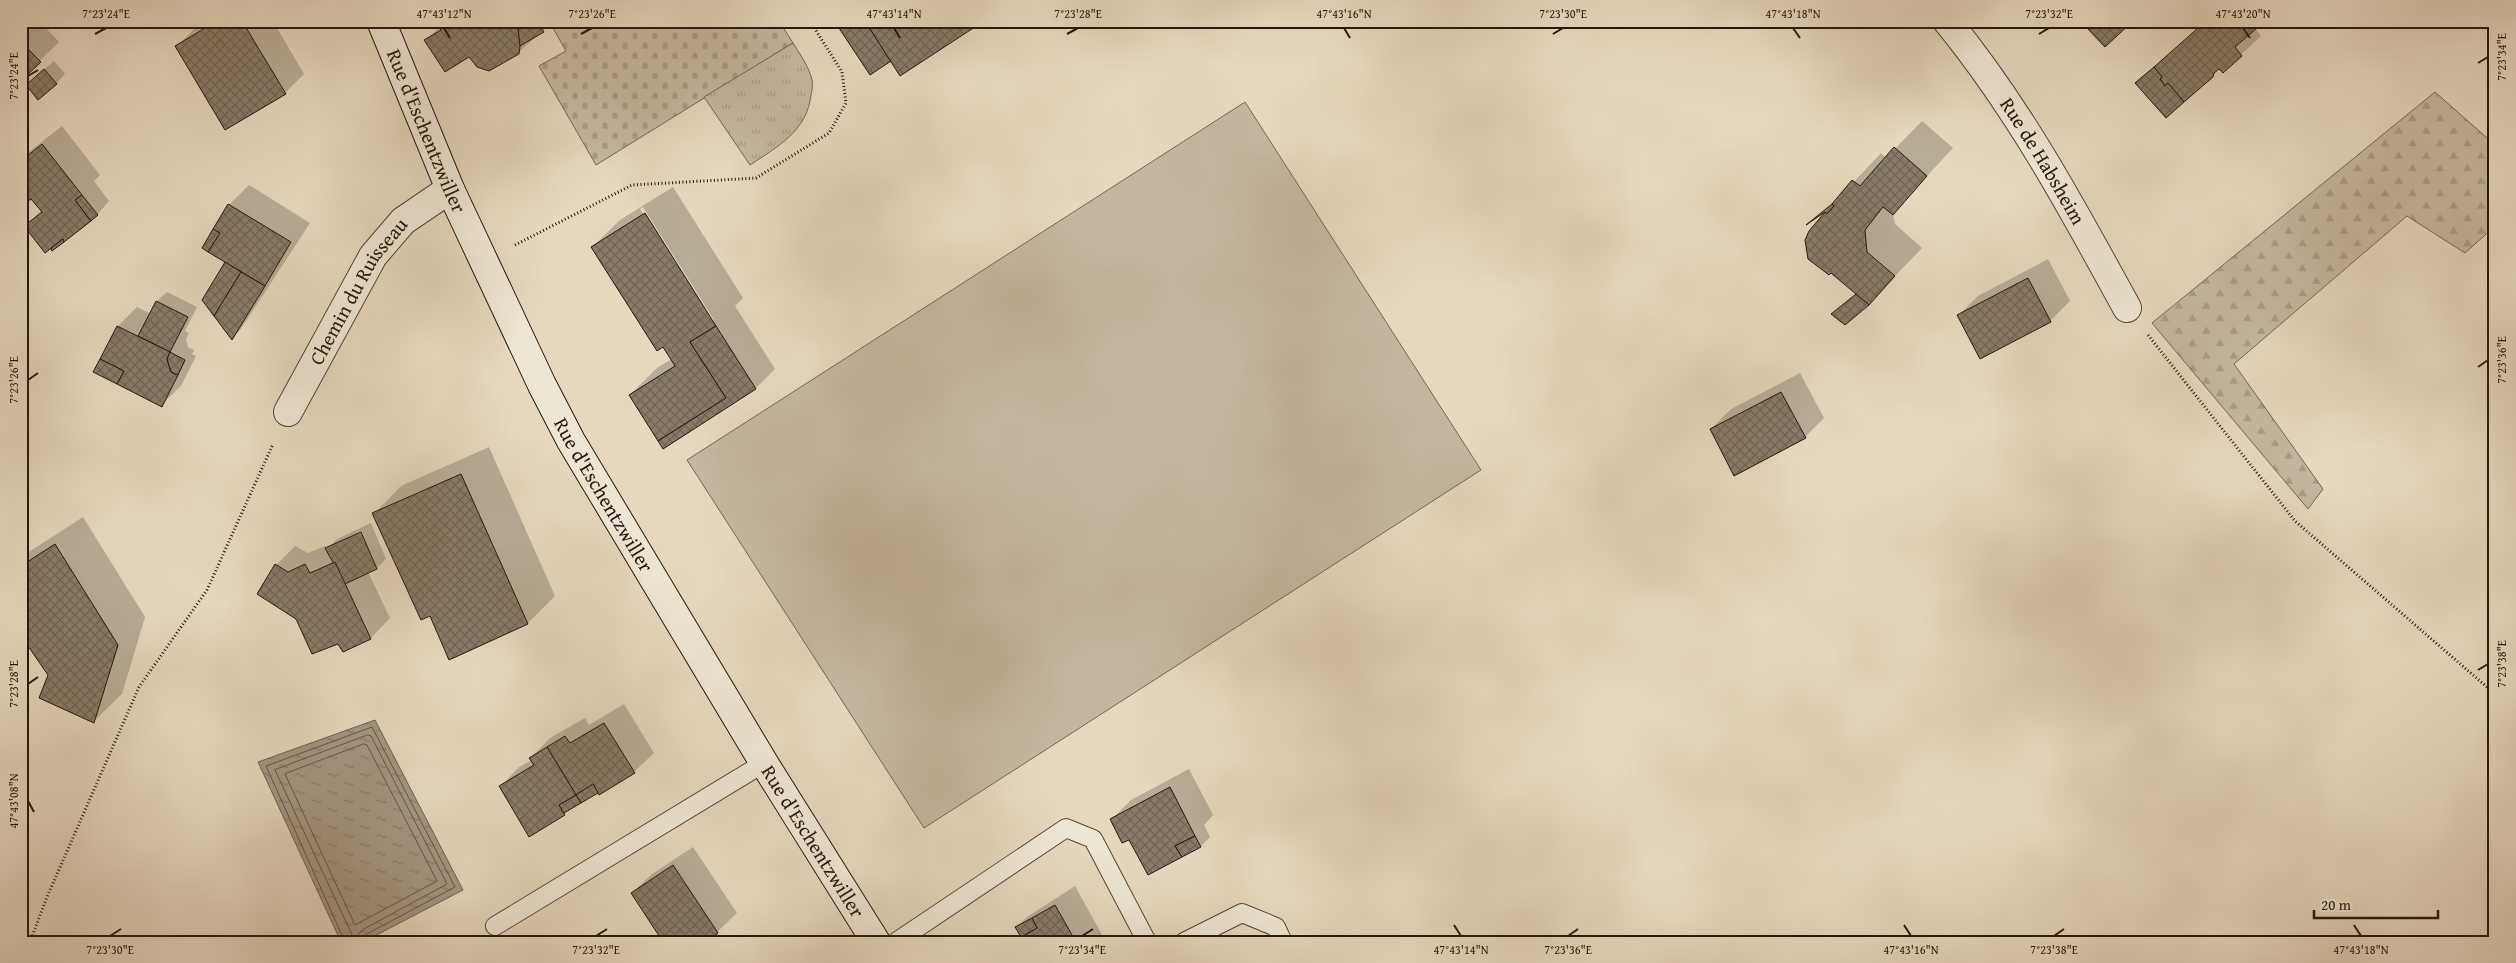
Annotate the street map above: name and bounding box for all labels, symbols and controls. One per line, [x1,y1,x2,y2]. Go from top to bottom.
text: 7°23'24"E [82,5,130,22]
text: 47°43'12"N [416,5,472,22]
text: 7°23'26"E [568,5,616,22]
text: 47°43'14"N [866,5,922,22]
text: 7°23'28"E [1054,5,1102,22]
text: 47°43'16"N [1316,5,1372,22]
text: 7°23'30"E [1539,5,1587,22]
text: 47°43'18"N [1765,5,1821,22]
text: 7°23'32"E [2025,5,2073,22]
text: 47°43'20"N [2215,5,2271,22]
text: 7°23'34"E [2493,33,2510,81]
street label: Rue d'Eschentzwiller [380,44,474,217]
text: 7°23'24"E [5,52,22,100]
street label: Rue de Habsheim [1994,91,2094,230]
street label: Chemin du Ruisseau [301,211,414,370]
text: 7°23'36"E [2493,336,2510,384]
text: 7°23'26"E [5,356,22,404]
street label: Rue d'Eschentzwiller [547,412,661,577]
text: 7°23'38"E [2493,640,2510,688]
text: 7°23'28"E [5,660,22,708]
street label: Rue d'Eschentzwiller [755,759,872,923]
text: 47°43'08"N [5,773,22,829]
scale bar [2314,888,2437,920]
text: 20 m [2321,894,2352,915]
text: 7°23'30"E [86,941,134,958]
text: 7°23'32"E [572,941,620,958]
text: 7°23'34"E [1058,941,1106,958]
text: 47°43'14"N [1433,941,1489,958]
text: 7°23'36"E [1544,941,1592,958]
text: 47°43'16"N [1883,941,1939,958]
text: 7°23'38"E [2030,941,2078,958]
text: 47°43'18"N [2333,941,2389,958]

